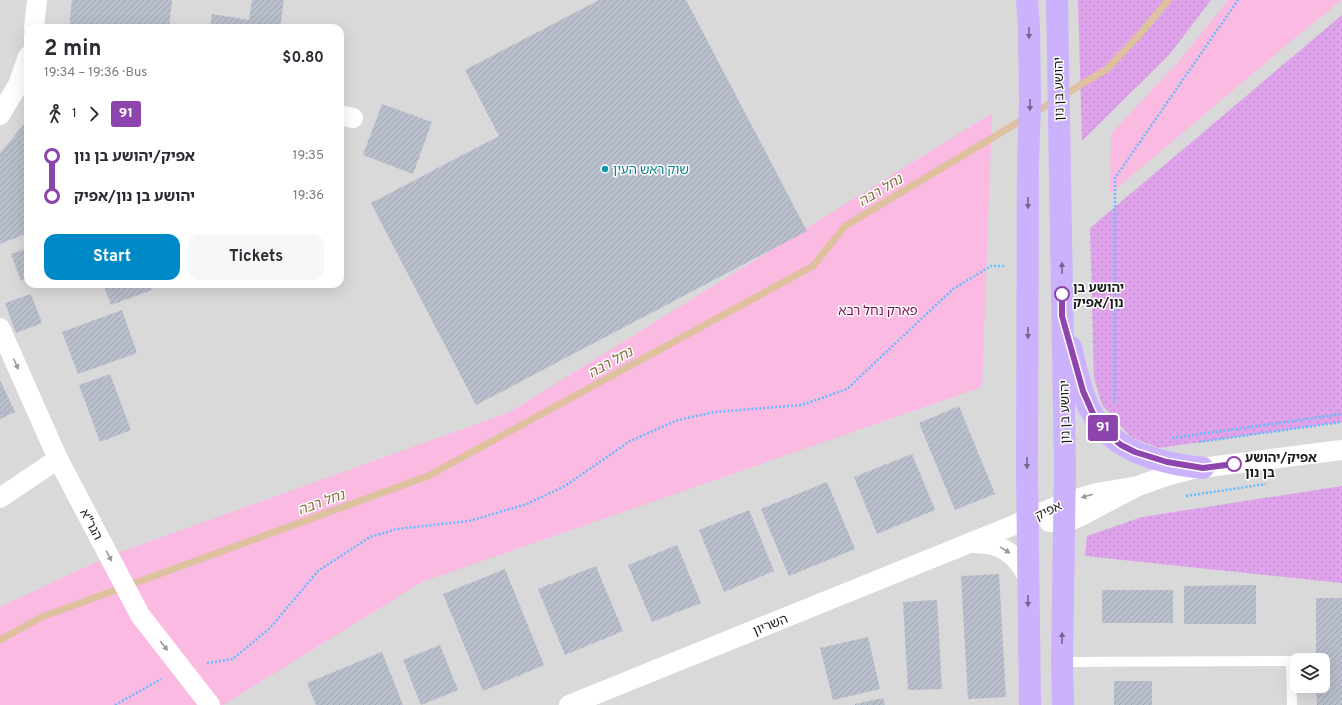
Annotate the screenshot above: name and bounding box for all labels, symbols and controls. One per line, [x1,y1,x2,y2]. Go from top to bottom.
one-way arrow [1026,27,1033,39]
text: 2 min [44,36,101,63]
text: $0.80 [282,49,324,68]
street label: יהושע בן נון [1051,57,1069,121]
text: 19:34 – 19:36 · Bus [44,65,147,81]
one-way arrow [1027,99,1033,112]
icon: walk [44,103,66,125]
icon: forward [83,103,105,125]
text: 91 [119,105,133,122]
text: 1 [72,106,77,122]
text: אפיק/יהושע בן נון [74,148,195,167]
text: 19:35 [293,148,324,164]
place label: שוק ראש העין [613,163,689,179]
marker: שוק ראש העין [600,164,610,174]
water label: נחל רבה [856,171,907,211]
text: יהושע בן נון/אפיק [74,188,195,207]
text: 19:36 [293,188,324,204]
one-way arrow [1025,197,1031,210]
button: Start [44,234,180,280]
button: Tickets [188,234,324,280]
one-way arrow [1059,261,1065,274]
place label: יהושע בן נון/אפיק [1073,281,1124,312]
marker: יהושע בן נון/אפיק [1054,286,1070,302]
park label: פארק נחל רבא [838,304,918,320]
one-way arrow [1025,327,1031,340]
water label: נחל רבה [585,343,638,383]
one-way arrow [13,358,19,370]
street label: יהושע בן נון [1057,380,1075,444]
line badge: 91 [1085,415,1121,441]
text: 91 [1096,419,1110,436]
place label: אפיק/יהושע בן נון [1245,451,1317,482]
marker: אפיק/יהושע בן נון [1226,456,1242,472]
one-way arrow [1024,457,1030,470]
water label: נחל רבה [296,487,349,520]
one-way arrow [1081,493,1093,499]
street label: אפיק [1033,499,1065,525]
street label: הגר"א [75,506,105,543]
one-way arrow [999,547,1011,554]
one-way arrow [106,550,112,562]
one-way arrow [1025,595,1031,608]
street label: השריון [751,612,791,640]
one-way arrow [1059,632,1066,644]
one-way arrow [159,640,168,651]
map controls [1290,653,1330,693]
button: layers [1290,653,1330,693]

